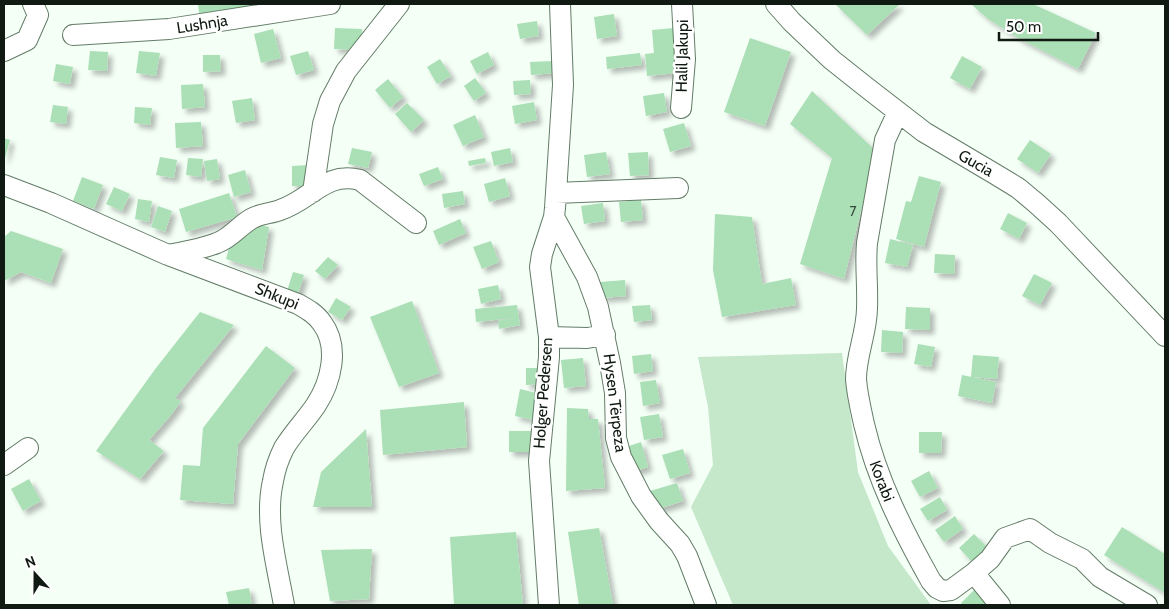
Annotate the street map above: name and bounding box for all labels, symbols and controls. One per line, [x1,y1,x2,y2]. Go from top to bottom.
scale bar [999,10,1098,42]
street label: Lushnja [175,11,229,37]
text: 50 m [1006,18,1041,36]
street label: Halil Jakupi [672,19,692,93]
street label: Gucia [955,145,997,181]
house number: 7 [849,202,857,220]
street label: Shkupi [252,279,302,313]
street label: Holger Pedersen [530,337,556,449]
street label: Hysen Tërpeza [600,353,631,454]
street label: Korabi [866,458,898,504]
north arrow [10,549,60,599]
text: N [22,552,38,572]

